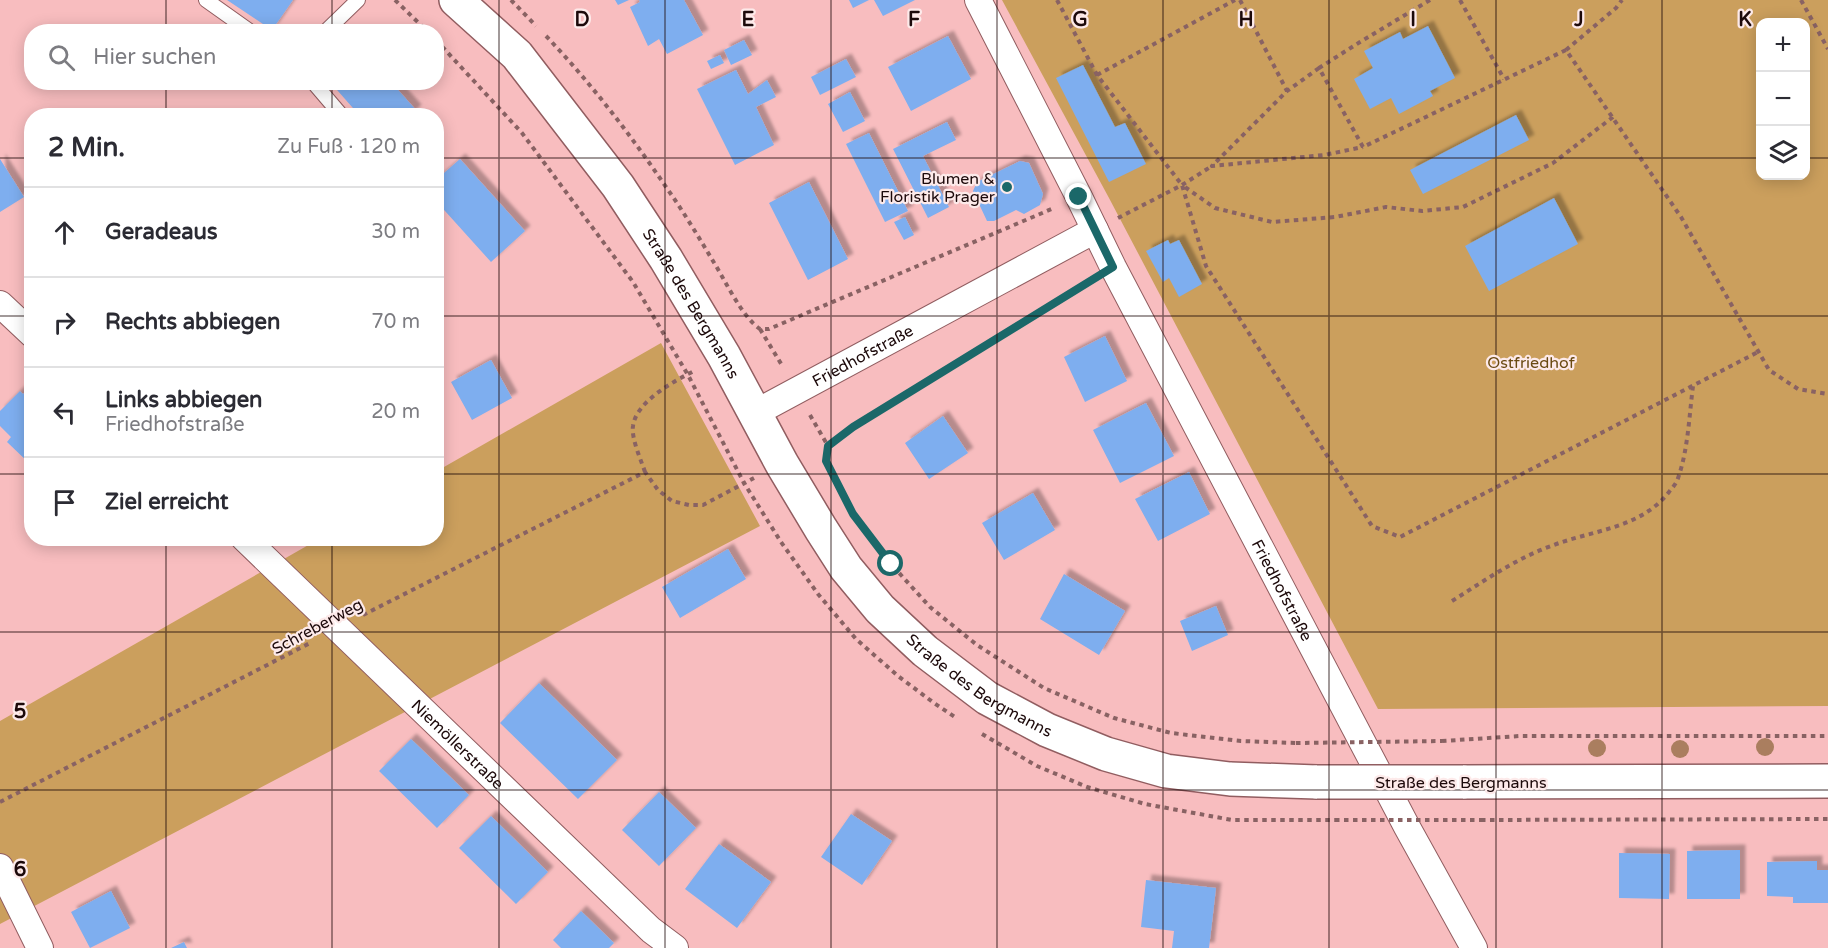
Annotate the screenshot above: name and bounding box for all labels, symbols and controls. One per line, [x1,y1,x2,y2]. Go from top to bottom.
text: D [574,8,590,32]
text: E [742,8,755,32]
text: F [908,8,920,32]
text: G [1072,8,1088,32]
text: H [1238,8,1254,32]
text: I [1410,8,1416,32]
text: J [1573,8,1584,32]
text: K [1738,8,1752,32]
map controls [1756,18,1810,180]
button: + [1756,18,1810,72]
search box [24,24,444,90]
icon: search [45,41,78,74]
text: Hier suchen [93,44,216,70]
button: − [1756,72,1810,126]
button: layers [1756,126,1810,180]
text: 2 Min. [48,132,125,163]
text: Zu Fuß · 120 m [277,135,420,159]
place label: Blumen & Floristik Prager [880,169,996,207]
marker: Blumen & Floristik Prager [1000,180,1014,194]
route end [1065,183,1091,209]
icon: ahead [48,216,81,249]
text: Geradeaus [105,219,217,245]
text: 30 m [371,220,420,244]
street label: Straße des Bergmanns [638,225,743,382]
icon: right [48,306,81,339]
text: Rechts abbiegen [105,309,280,335]
text: 70 m [371,310,420,334]
street label: Friedhofstraße [809,321,917,391]
park label: Ostfriedhof [1487,353,1576,373]
text: Links abbiegen [105,387,263,413]
icon: left [48,396,81,429]
text: 20 m [371,400,420,424]
text: Friedhofstraße [105,413,245,437]
icon: arrive [48,486,81,519]
text: Ziel erreicht [105,489,228,515]
street label: Friedhofstraße [1247,536,1317,645]
route start [877,550,903,576]
street label: Schreberweg [269,595,366,659]
street label: Straße des Bergmanns [902,630,1055,742]
street label: Niemöllerstraße [407,696,508,794]
text: 5 [14,700,26,724]
street label: Straße des Bergmanns [1375,773,1547,793]
text: 6 [14,858,26,882]

